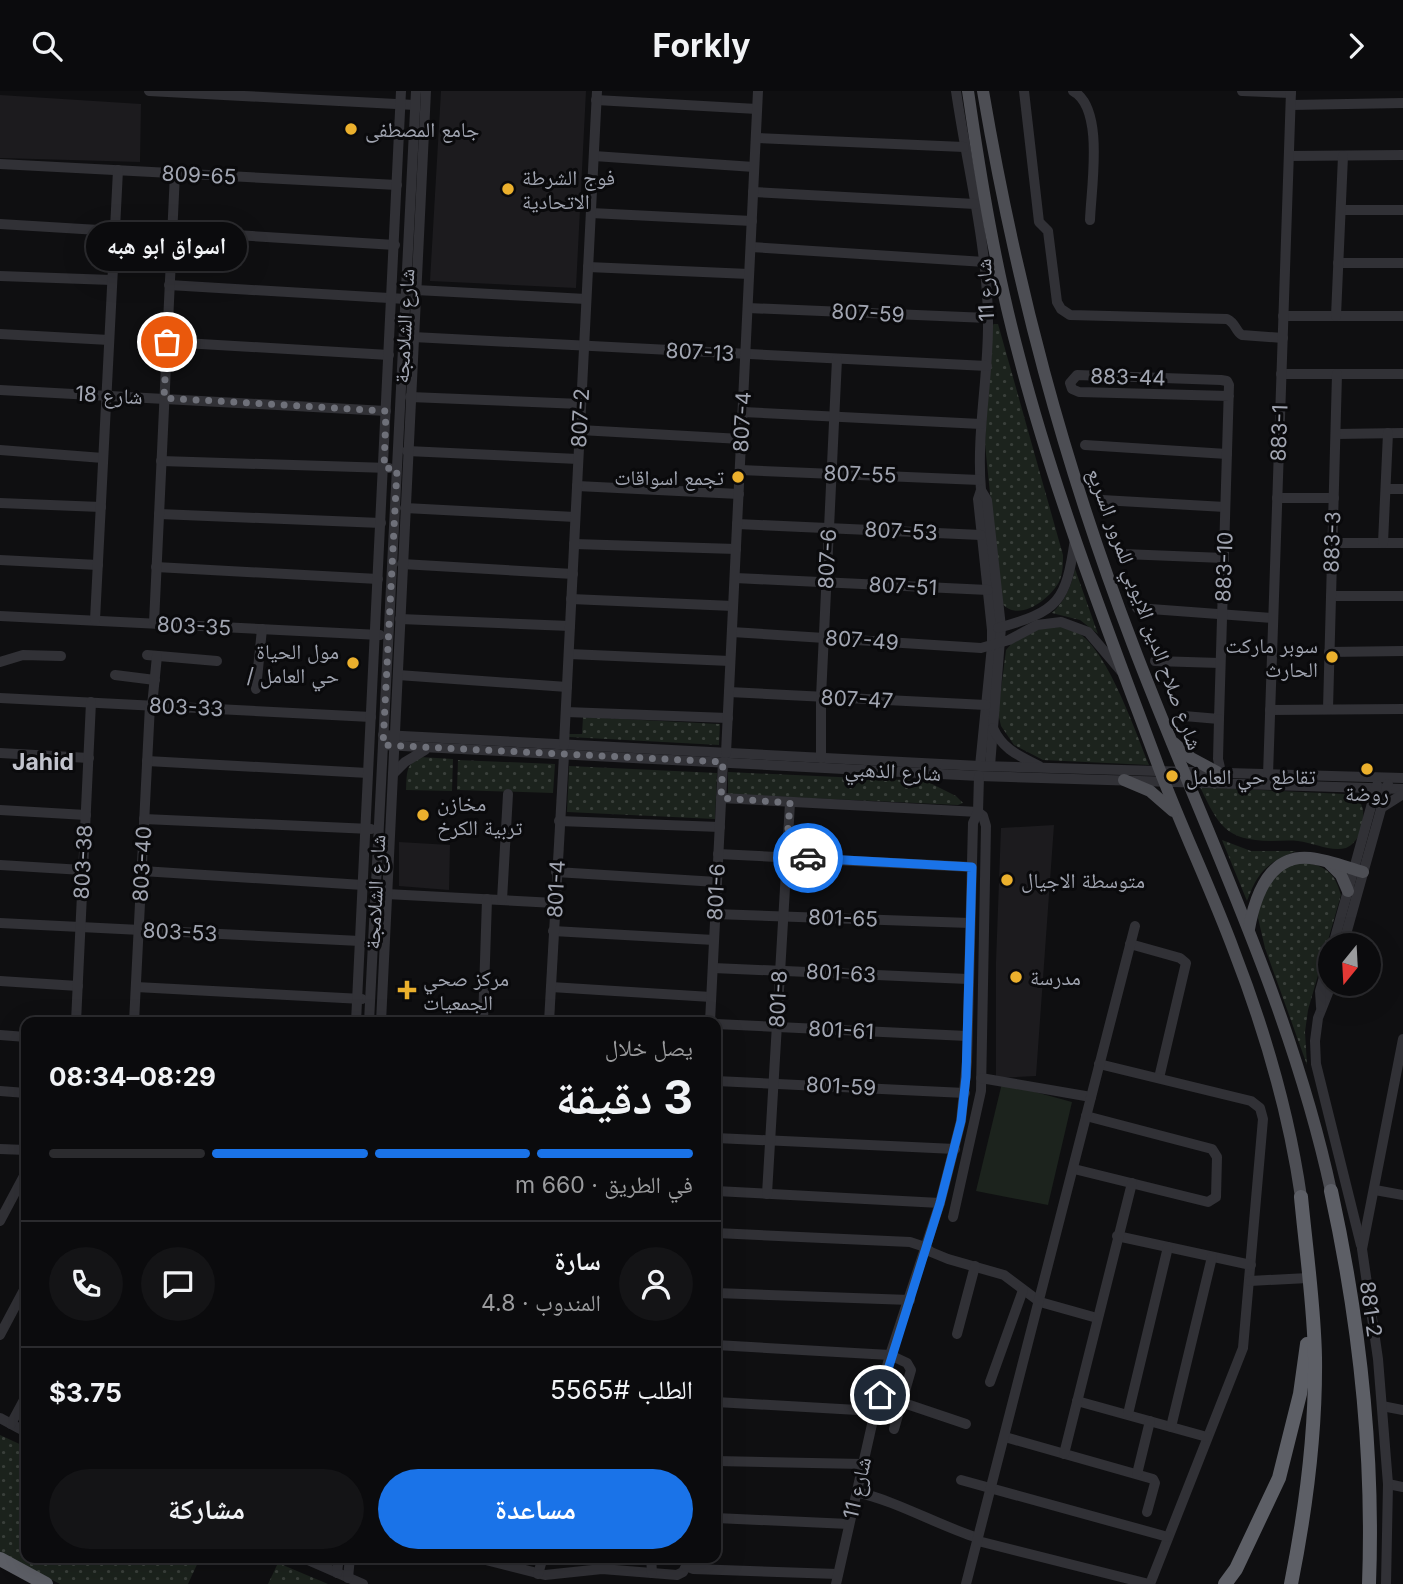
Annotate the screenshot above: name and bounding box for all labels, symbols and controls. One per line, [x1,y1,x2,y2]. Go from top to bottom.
text: Forkly [653,26,750,65]
icon: search [28,27,66,65]
icon: forward [1337,27,1375,65]
place label: جامع المصطفى [365,117,479,143]
marker: جامع المصطفى [343,121,359,137]
street label: 809-65 [161,161,237,189]
place label: فوج الشرطة الاتحادية [522,165,615,214]
marker: فوج الشرطة الاتحادية [500,181,516,197]
callout: اسواق ابو هبه [86,223,248,272]
text: اسواق ابو هبه [107,232,226,260]
street label: شارع 11 [971,258,1000,322]
street label: شارع الشلامجة [389,268,420,384]
street label: 807-59 [831,299,905,327]
pin [137,312,197,372]
icon: bag [148,323,186,361]
street label: 807-13 [665,338,735,366]
street label: 883-44 [1090,363,1166,391]
street label: شارع 18 [75,381,143,410]
street label: 807-2 [566,388,594,448]
street label: 807-4 [728,391,756,453]
street label: 883-1 [1266,404,1292,462]
street label: 807-55 [823,460,897,488]
place label: تجمع اسواقات [614,465,724,491]
street label: شارع صلاح الدين الايوبي للمرور السريع [1078,465,1208,755]
marker: تجمع اسواقات [730,469,746,485]
street label: 883-3 [1318,511,1346,573]
street label: 807-53 [864,517,938,545]
street label: 807-6 [813,528,841,590]
street label: 883-10 [1210,531,1238,603]
street label: 807-51 [868,572,938,600]
street label: 803-35 [156,612,232,640]
street label: 807-49 [824,625,900,655]
place label: سوبر ماركت الحارث [1225,633,1318,682]
place label: مول الحياة / حي العامل [246,639,339,692]
marker: سوبر ماركت الحارث [1324,649,1340,665]
marker: مول الحياة / حي العامل [345,655,361,671]
street label: 807-47 [820,685,894,713]
street label: 803-33 [148,693,224,721]
district label: Jahid [12,748,74,776]
street label: شارع الذهبي [844,756,942,790]
marker: روضة [1359,761,1375,777]
place label: تقاطع حي العامل [1186,764,1316,793]
marker: تقاطع حي العامل [1164,768,1180,784]
place label: روضة [1345,781,1389,806]
place label: مخازن تربية الكرخ [437,791,522,841]
marker: مخازن تربية الكرخ [415,807,431,823]
courier [773,823,843,893]
street label: 803-38 [69,824,97,900]
street label: 803-40 [128,826,156,902]
street label: شارع الشلامجة [360,834,391,950]
icon: car [789,839,827,877]
street label: 801-4 [542,859,570,919]
street label: 801-6 [702,863,730,921]
place label: متوسطة الاجيال [1021,868,1145,893]
marker: متوسطة الاجيال [999,872,1015,888]
street label: 801-65 [807,904,879,932]
street label: 803-53 [142,918,218,946]
north arrow [1318,933,1381,996]
map controls [1318,933,1381,996]
street label: 801-63 [805,959,877,987]
place label: مدرسة [1030,965,1081,990]
place label: مركز صحي الجمعيات [423,966,509,1015]
marker: مدرسة [1008,969,1024,985]
street label: 801-8 [764,970,792,1028]
marker: مركز صحي الجمعيات [397,980,417,1000]
street label: 801-61 [807,1016,875,1044]
text: يصل خلال [605,1034,693,1062]
text: 08:29–08:34 [49,1061,216,1092]
text: 3 دقيقة [556,1069,693,1125]
street label: 801-59 [805,1072,877,1100]
text: في الطريق · 660 m [515,1171,693,1199]
text: سارة [554,1245,601,1276]
button: phone [49,1247,123,1321]
button: chat [141,1247,215,1321]
button: person [619,1247,693,1321]
street label: 881-2 [1355,1279,1387,1339]
text: المندوب · 4.8 [481,1289,601,1317]
pin [850,1365,910,1425]
text: الطلب #5565 [550,1374,693,1405]
icon: home [861,1376,899,1414]
text: $3.75 [49,1377,122,1408]
street label: شارع 11 [838,1455,877,1522]
button: مشاركة [49,1469,364,1549]
button: مساعدة [378,1469,693,1549]

